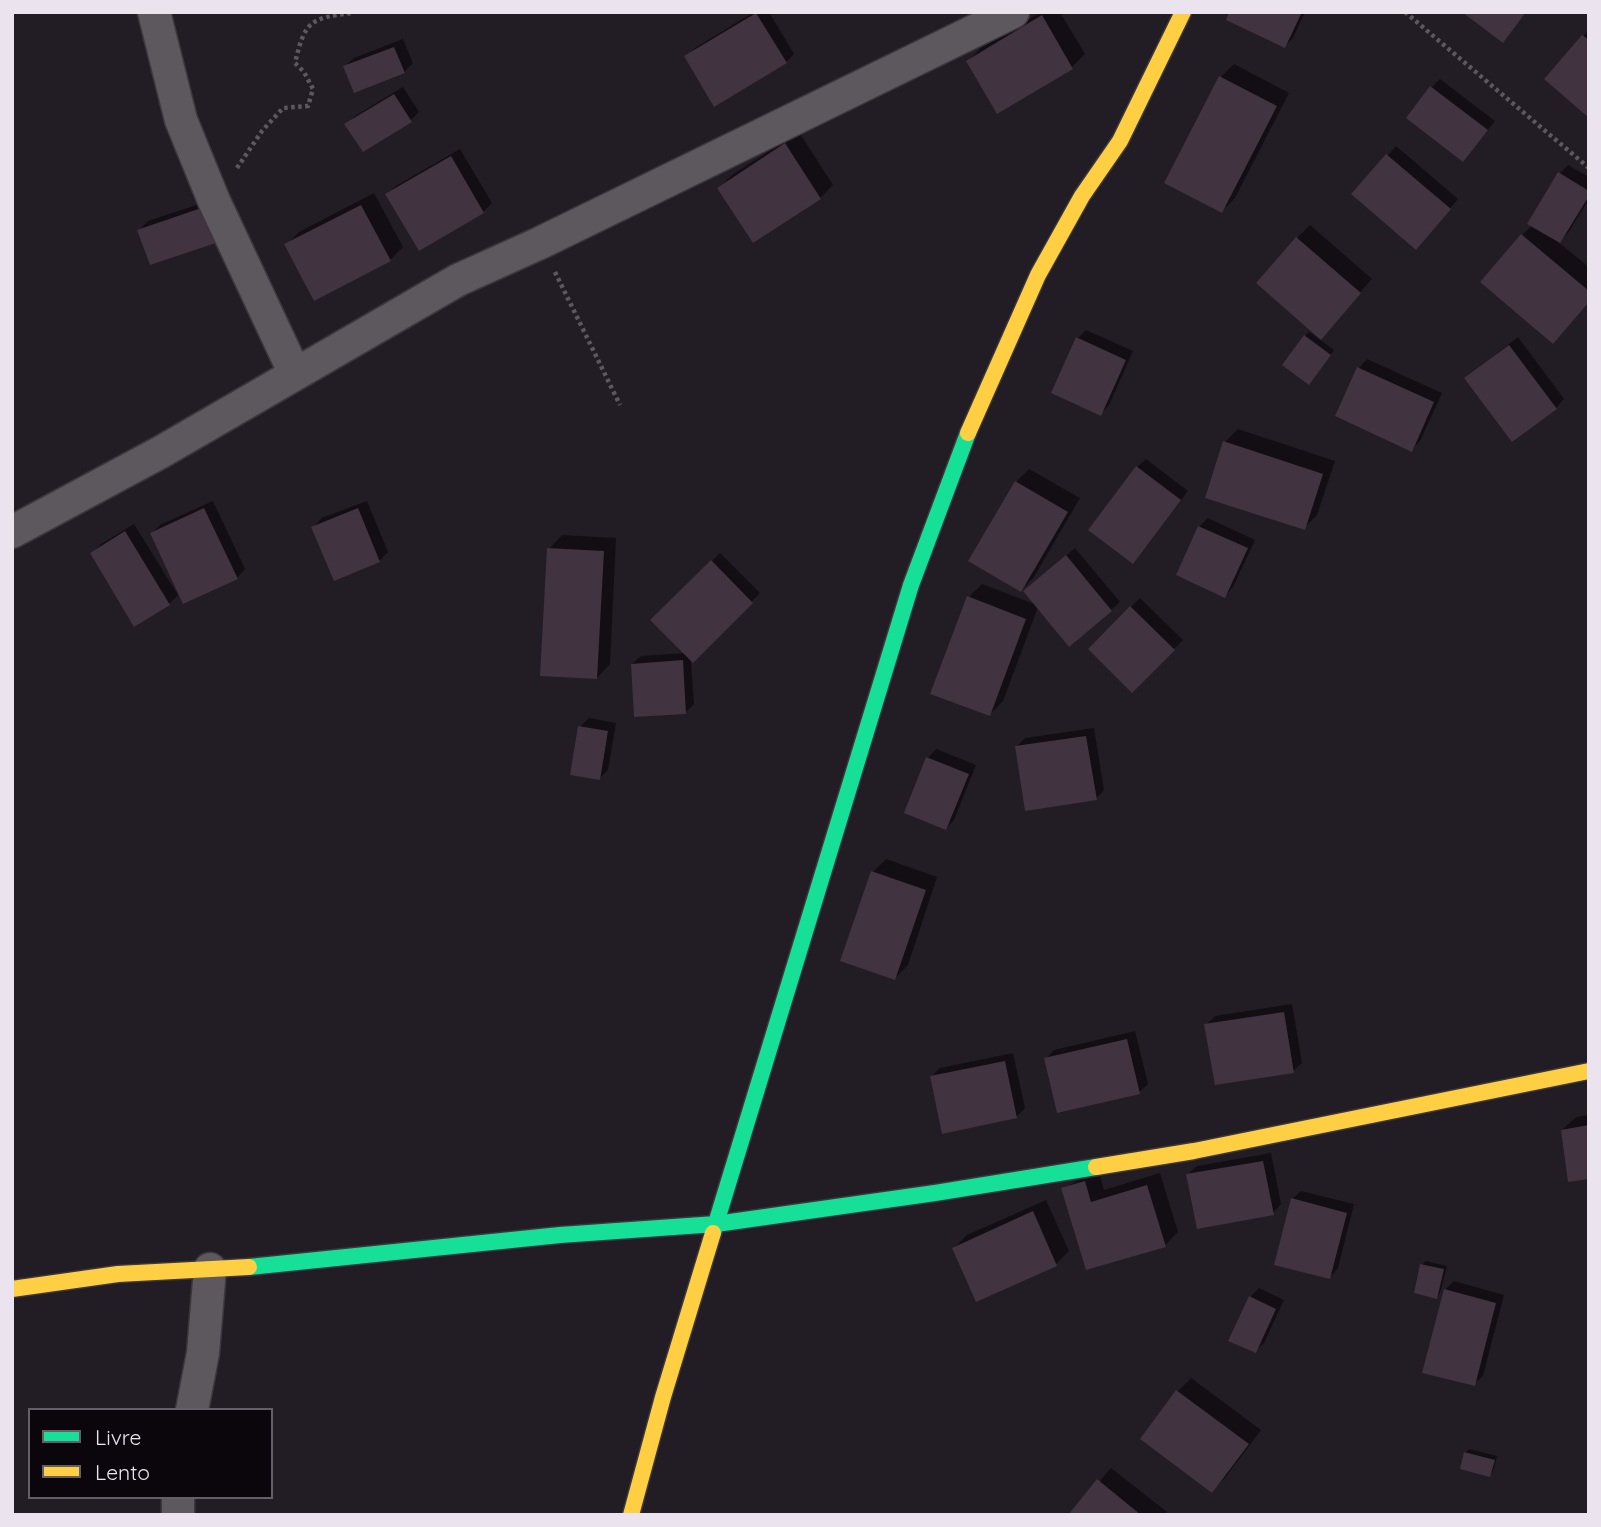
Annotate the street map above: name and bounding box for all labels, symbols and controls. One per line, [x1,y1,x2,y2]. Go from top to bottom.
legend [28,1408,273,1499]
text: Livre [95,1424,141,1450]
text: Lento [95,1459,150,1485]

